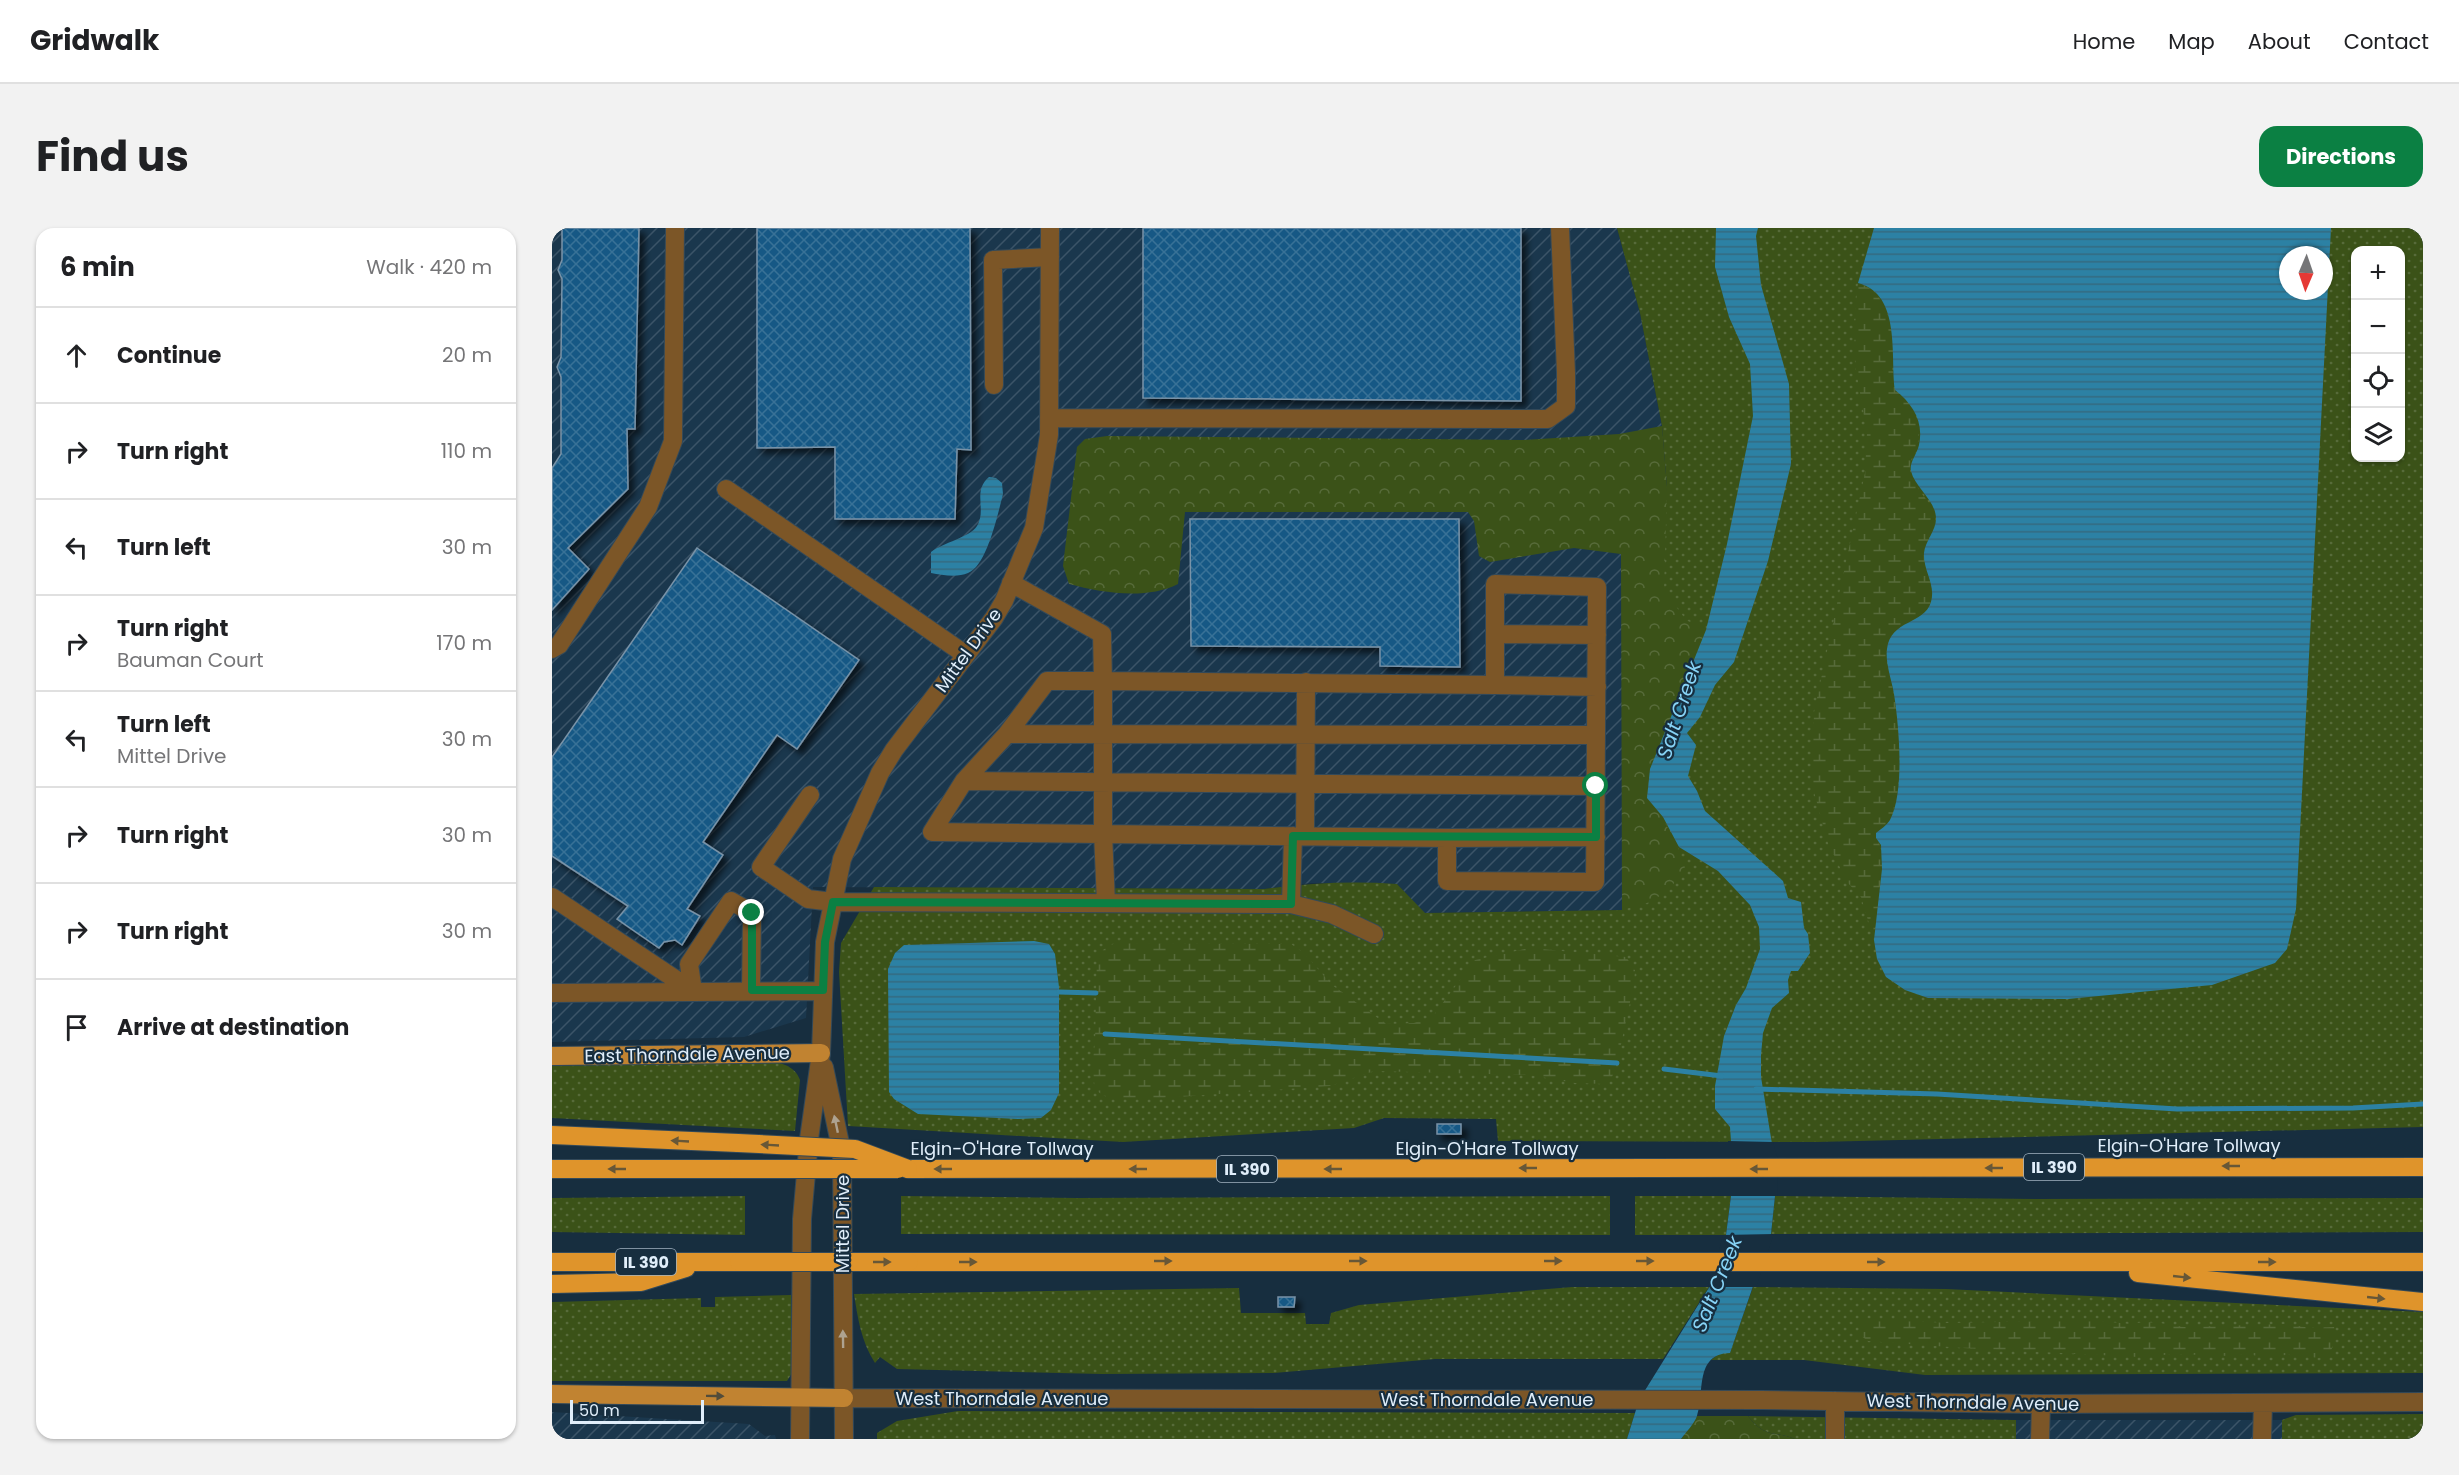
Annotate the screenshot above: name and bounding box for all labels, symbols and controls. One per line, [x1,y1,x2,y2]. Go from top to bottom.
text: Gridwalk [30,21,159,60]
text: Home [2073,27,2135,56]
text: Map [2168,27,2215,56]
text: About [2248,27,2311,56]
text: Contact [2344,27,2429,56]
button: Directions [2259,126,2423,187]
text: Find us [36,127,189,186]
north arrow [2279,246,2333,300]
map controls [2351,246,2405,462]
button: + [2351,246,2405,300]
text: 6 min [60,249,135,285]
text: Walk · 420 m [366,253,492,281]
button: − [2351,300,2405,354]
icon: ahead [60,339,93,372]
text: Continue [117,340,221,371]
text: 20 m [442,341,492,369]
button: locate [2351,354,2405,408]
button: layers [2351,408,2405,462]
icon: right [60,435,93,468]
text: Turn right [117,436,228,467]
text: 110 m [441,437,492,465]
icon: left [60,531,93,564]
text: Turn left [117,532,211,563]
text: 30 m [442,533,492,561]
street label: Mittel Drive [929,603,1007,697]
text: Turn right [117,613,228,644]
icon: right [60,627,93,660]
text: 170 m [436,629,492,657]
text: Bauman Court [117,646,264,674]
water label: Salt Creek [1650,656,1708,763]
text: Turn left [117,709,211,740]
icon: left [60,723,93,756]
text: 30 m [442,725,492,753]
text: Mittel Drive [117,742,227,770]
route start [1582,772,1608,798]
icon: right [60,819,93,852]
text: Turn right [117,820,228,851]
text: 30 m [442,821,492,849]
route end [738,899,764,925]
icon: right [60,915,93,948]
text: Turn right [117,916,228,947]
text: 30 m [442,917,492,945]
icon: arrive [60,1011,93,1044]
text: Arrive at destination [117,1012,349,1043]
street label: East Thorndale Avenue [584,1040,790,1068]
one-way arrow [831,1114,840,1133]
street label: Elgin-O'Hare Tollway [2097,1133,2281,1158]
one-way arrow [670,1136,689,1145]
street label: Elgin-O'Hare Tollway [910,1136,1094,1161]
street label: Elgin-O'Hare Tollway [1395,1136,1579,1161]
one-way arrow [760,1140,779,1149]
road number: IL 390 [2024,1154,2084,1180]
road number: IL 390 [1217,1156,1277,1182]
one-way arrow [2222,1161,2241,1171]
one-way arrow [1518,1163,1537,1173]
one-way arrow [1985,1163,2004,1172]
one-way arrow [607,1164,626,1174]
one-way arrow [933,1164,952,1174]
one-way arrow [1128,1164,1147,1174]
one-way arrow [1323,1164,1342,1174]
one-way arrow [1749,1164,1768,1174]
street label: Mittel Drive [830,1175,855,1273]
water label: Salt Creek [1685,1230,1750,1336]
road number: IL 390 [616,1249,676,1275]
one-way arrow [1348,1256,1367,1266]
one-way arrow [1543,1256,1562,1266]
one-way arrow [1636,1256,1655,1266]
one-way arrow [872,1257,891,1267]
one-way arrow [958,1257,977,1267]
one-way arrow [1153,1257,1172,1266]
one-way arrow [1867,1257,1886,1267]
one-way arrow [2257,1257,2276,1267]
one-way arrow [2173,1272,2192,1282]
one-way arrow [2366,1293,2385,1303]
one-way arrow [838,1330,848,1349]
street label: West Thorndale Avenue [896,1386,1108,1411]
street label: West Thorndale Avenue [1381,1387,1593,1412]
street label: West Thorndale Avenue [1866,1388,2080,1416]
one-way arrow [706,1392,725,1401]
scale bar [570,1397,704,1424]
text: 50 m [579,1399,620,1422]

